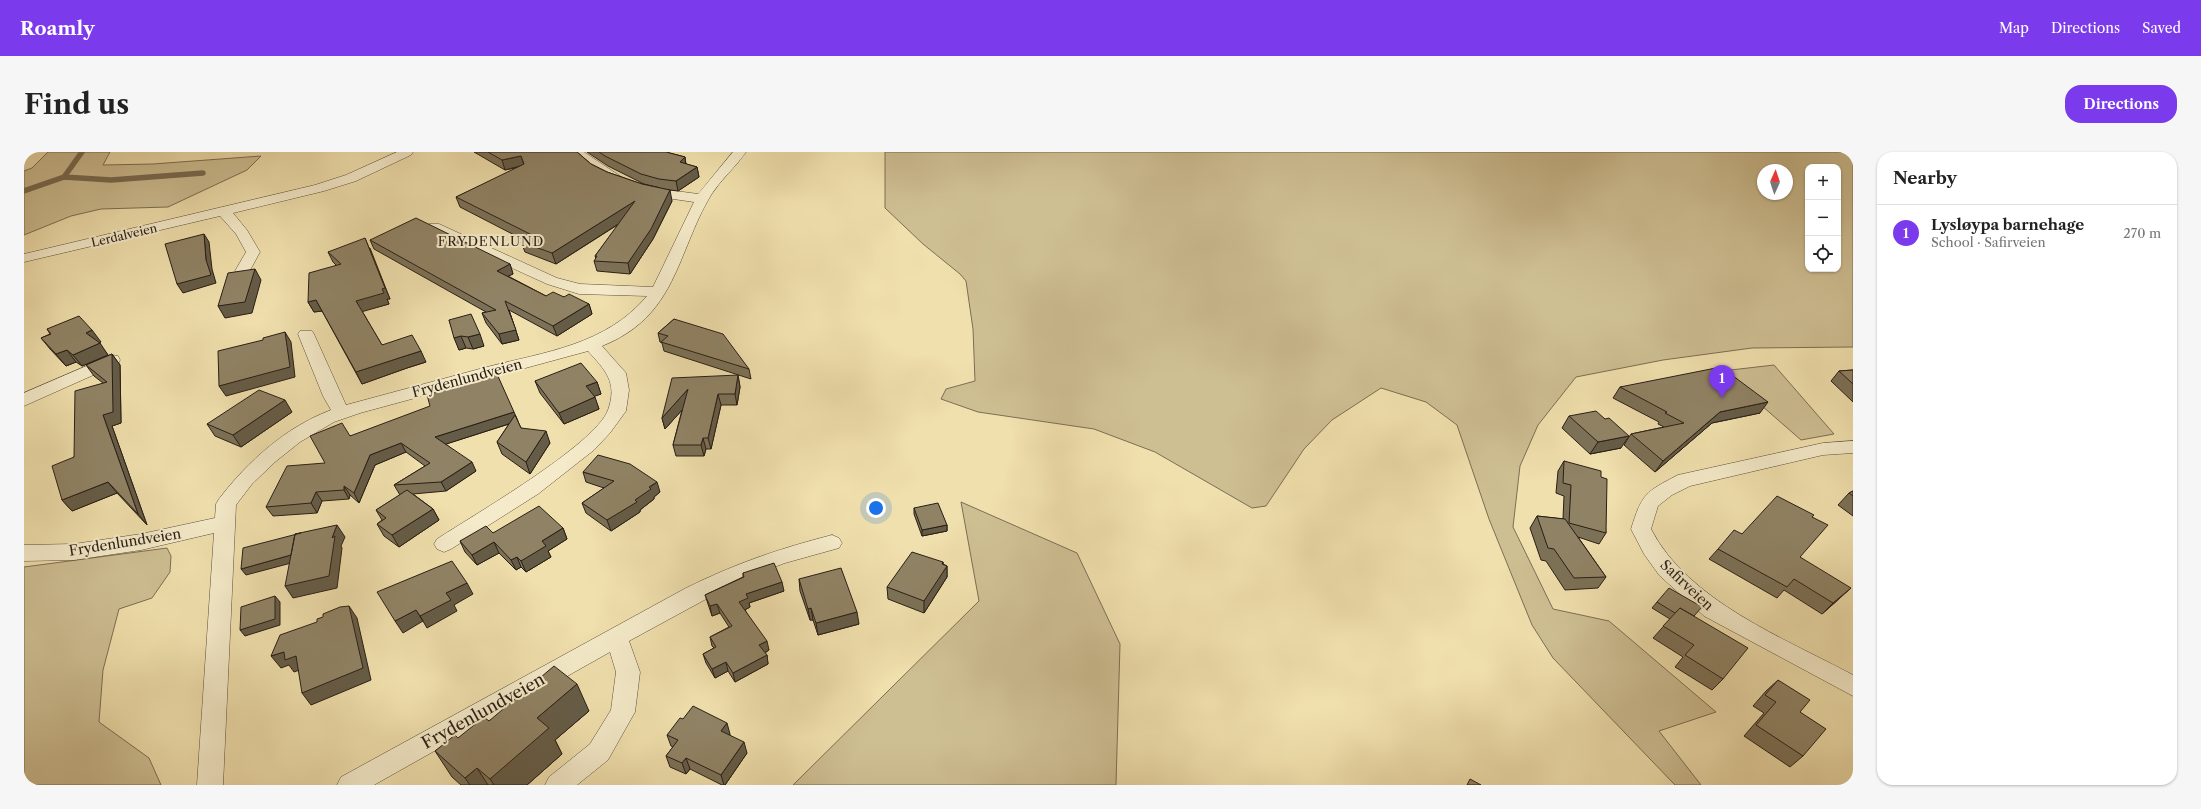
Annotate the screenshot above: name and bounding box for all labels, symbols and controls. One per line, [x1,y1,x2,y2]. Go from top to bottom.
text: Roamly [20,17,95,40]
text: Map [1999,19,2029,37]
text: Directions [2051,19,2120,37]
text: Saved [2142,19,2181,37]
button: Directions [2065,85,2177,123]
text: Find us [24,87,129,121]
north arrow [1757,164,1793,200]
map controls [1805,164,1841,272]
button: + [1805,164,1841,200]
text: Nearby [1893,168,1957,188]
button: − [1805,200,1841,236]
text: Lysløypa barnehage [1931,215,2084,234]
street label: Lerdalveien [90,220,159,250]
text: 1 [1903,225,1909,241]
text: 270 m [2123,225,2161,241]
district label: FRYDENLUND [438,233,544,249]
text: School · Safirveien [1931,234,2046,250]
button: locate [1805,236,1841,272]
street label: Frydenlundveien [410,355,524,401]
pin: 1 [1709,365,1735,398]
your location [866,498,886,518]
street label: Frydenlundveien [68,524,183,560]
street label: Safirveien [1657,556,1718,614]
street label: Frydenlundveien [418,669,548,753]

